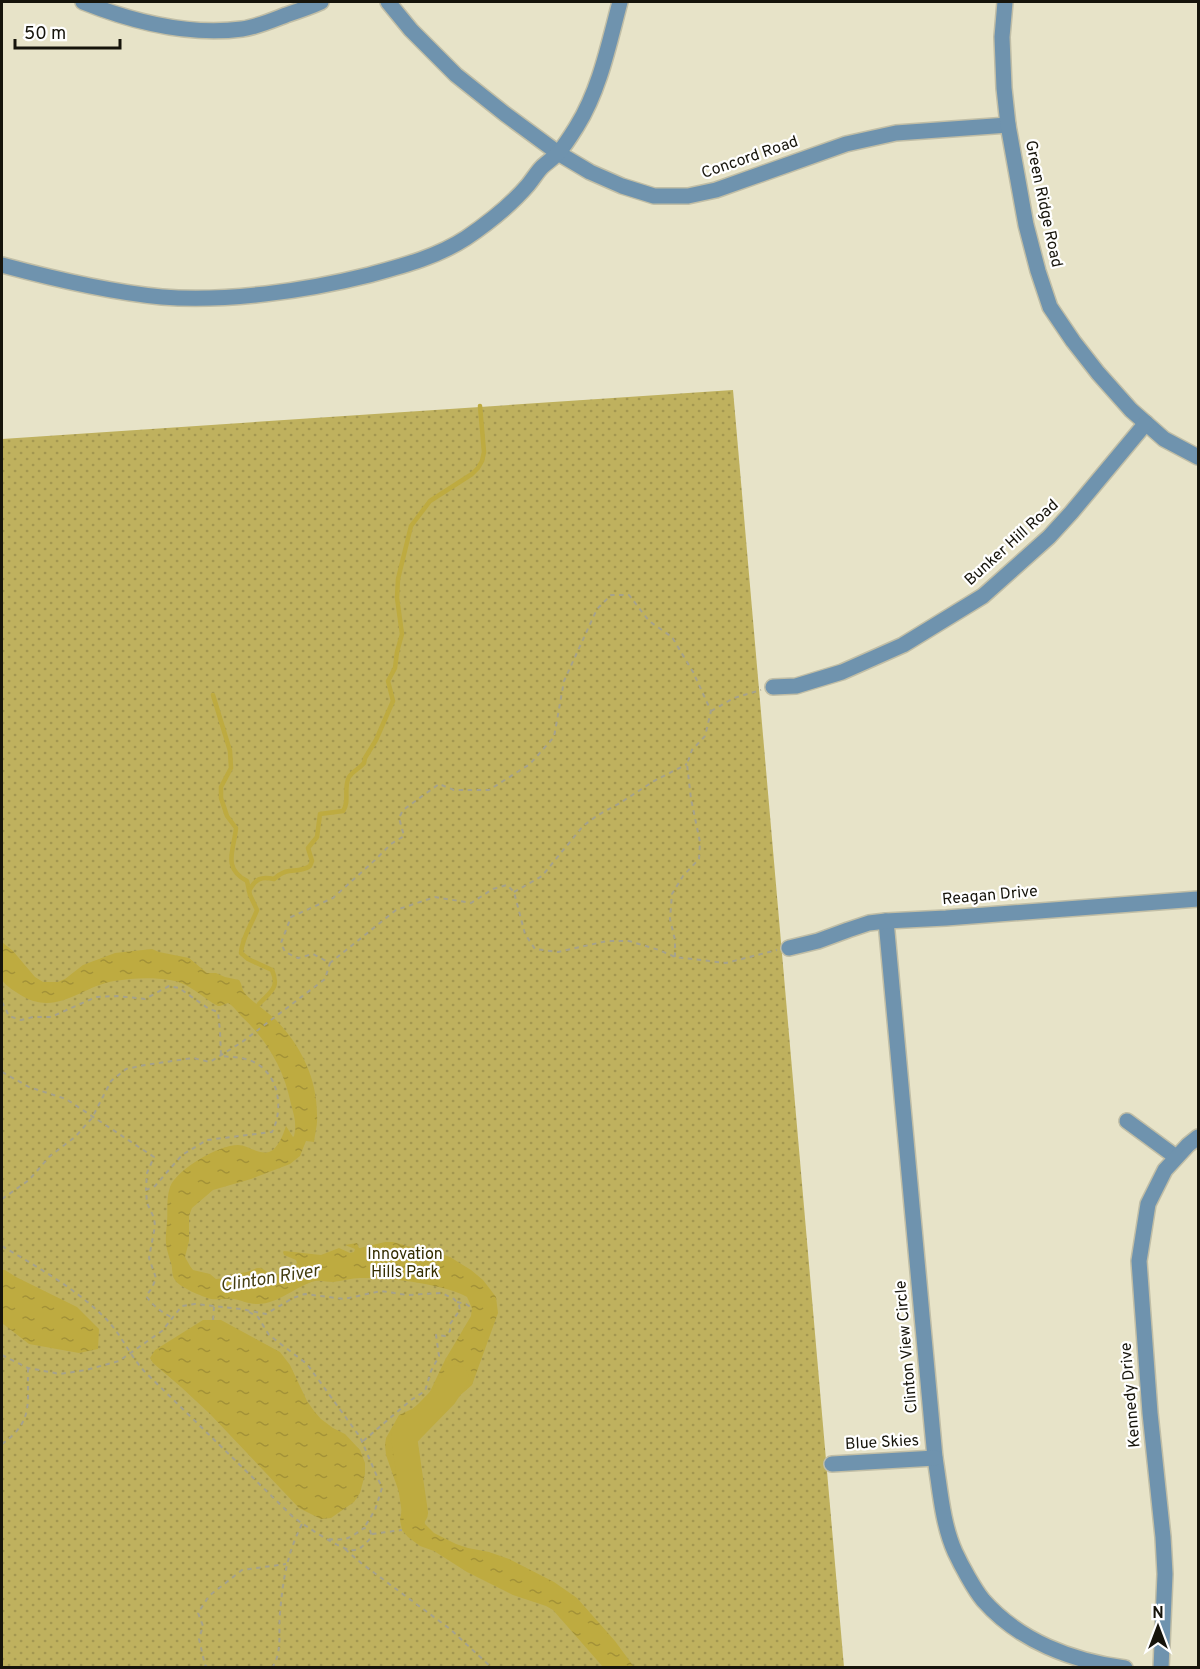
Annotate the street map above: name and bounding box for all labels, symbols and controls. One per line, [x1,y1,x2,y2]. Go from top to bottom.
scale bar [15,12,120,50]
text: 50 m [24,23,66,46]
street label: Concord Road [699,132,801,184]
street label: Green Ridge Road [1020,139,1066,269]
street label: Bunker Hill Road [961,495,1063,591]
street label: Reagan Drive [941,882,1039,910]
park label: Innovation Hills Park [367,1245,443,1283]
water label: Clinton River [219,1259,323,1298]
street label: Clinton View Circle [891,1280,923,1414]
street label: Kennedy Drive [1116,1342,1146,1448]
street label: Blue Skies [844,1431,920,1455]
north arrow [1128,1597,1188,1657]
text: N [1152,1604,1164,1624]

